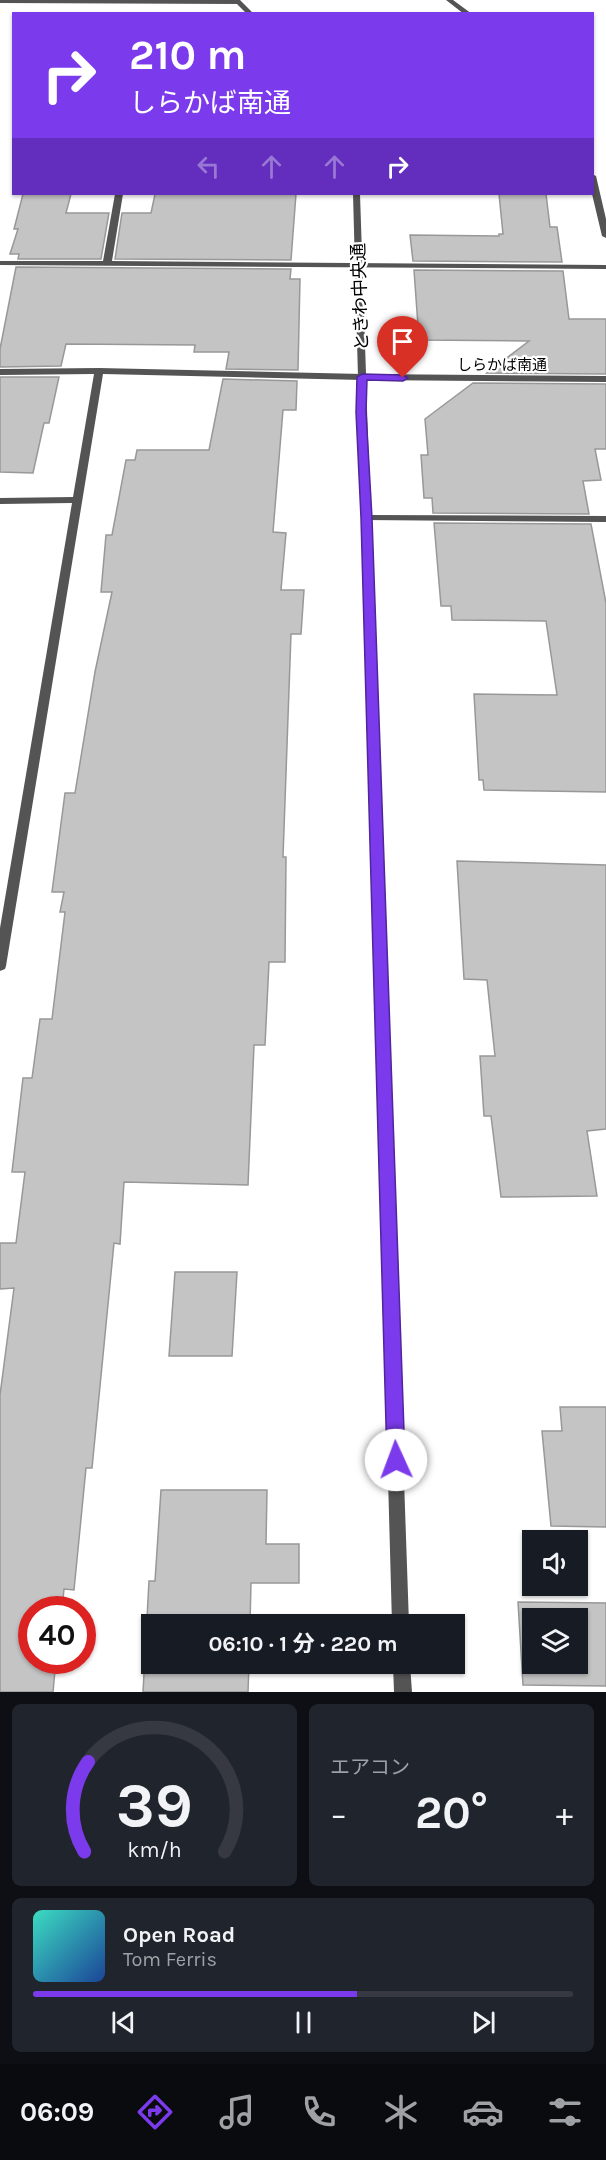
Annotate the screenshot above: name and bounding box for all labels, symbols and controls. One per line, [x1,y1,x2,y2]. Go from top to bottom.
text: 210 m [129,30,246,80]
icon: right [30,36,108,114]
text: しらかば南通 [129,87,291,119]
icon: left [192,150,225,183]
icon: ahead [255,150,288,183]
icon: ahead [318,150,351,183]
icon: right [381,150,414,183]
street label: ときわ中央通 [347,243,373,351]
pin [377,316,428,378]
icon: arrive [386,325,419,358]
street label: しらかば南通 [457,356,547,374]
position arrow [364,1428,428,1492]
map controls [522,1530,588,1674]
button: sound [522,1530,588,1596]
speed limit sign: 40 [18,1596,96,1674]
button: layers [522,1608,588,1674]
text: 06:10 · 1 分 · 220 m [208,1631,398,1657]
text: エアコン [330,1756,410,1779]
text: 39 [116,1769,193,1842]
text: 20° [415,1787,488,1839]
text: − [330,1795,347,1833]
text: + [556,1795,573,1833]
text: km/h [127,1837,182,1862]
text: Open Road [123,1922,235,1948]
text: Tom Ferris [123,1948,217,1971]
icon: previous [107,2006,140,2039]
icon: pause [287,2006,320,2039]
icon: next [467,2006,500,2039]
icon: directions [134,2091,176,2133]
icon: music [216,2091,258,2133]
icon: phone [298,2091,340,2133]
icon: climate [380,2091,422,2133]
icon: car [462,2091,504,2133]
icon: filters [544,2091,586,2133]
text: 06:09 [20,2096,94,2128]

